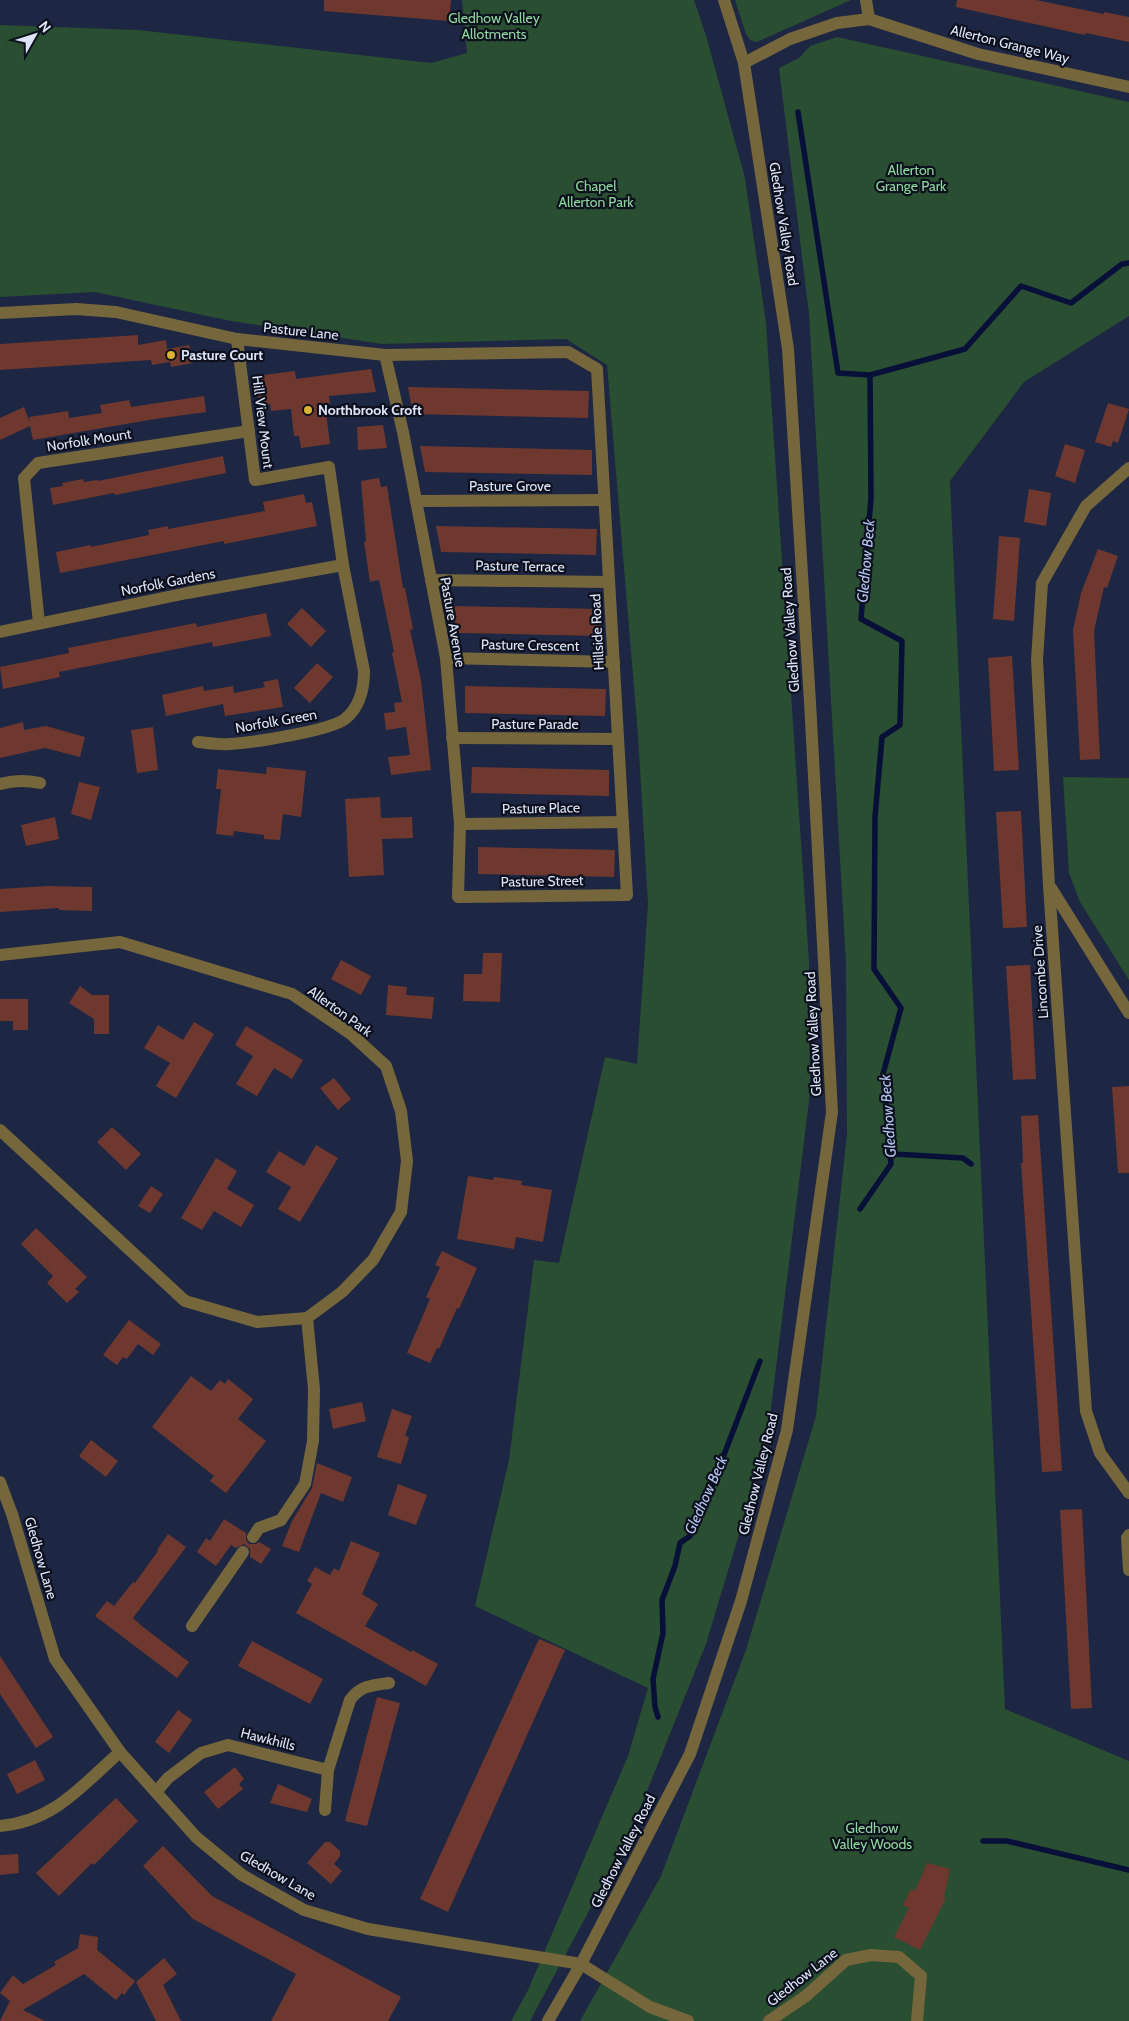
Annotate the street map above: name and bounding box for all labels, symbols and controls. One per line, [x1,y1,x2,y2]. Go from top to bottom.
park label: Gledhow Valley Allotments [448,9,540,43]
north arrow [10,10,60,60]
text: N [35,17,55,36]
street label: Allerton Grange Way [949,21,1071,67]
street label: Gledhow Valley Road [765,161,803,287]
park label: Allerton Grange Park [876,161,947,195]
park label: Chapel Allerton Park [558,177,634,211]
street label: Pasture Lane [262,318,340,344]
place label: Pasture Court [181,346,263,364]
marker: Pasture Court [165,349,177,361]
street label: Hill View Mount [248,374,278,470]
place label: Northbrook Croft [318,401,422,419]
marker: Northbrook Croft [302,404,314,416]
street label: Norfolk Mount [45,424,133,456]
street label: Pasture Grove [469,477,551,495]
water label: Gledhow Beck [853,518,879,603]
street label: Pasture Terrace [475,556,565,576]
street label: Norfolk Gardens [119,564,217,600]
street label: Gledhow Valley Road [777,567,803,693]
street label: Pasture Avenue [436,575,470,669]
street label: Hillside Road [586,593,608,671]
street label: Pasture Crescent [481,635,580,655]
street label: Norfolk Green [234,705,318,737]
street label: Pasture Parade [491,715,579,733]
street label: Pasture Place [502,798,580,818]
street label: Pasture Street [500,871,584,891]
street label: Lincombe Drive [1028,925,1052,1019]
street label: Gledhow Valley Road [801,971,825,1097]
street label: Allerton Park [304,982,376,1041]
water label: Gledhow Beck [876,1073,900,1158]
street label: Gledhow Valley Road [734,1411,782,1537]
water label: Gledhow Beck [681,1453,731,1537]
street label: Gledhow Lane [21,1515,61,1601]
street label: Hawkhills [239,1724,297,1755]
street label: Gledhow Valley Road [587,1791,659,1911]
park label: Gledhow Valley Woods [832,1819,912,1853]
street label: Gledhow Lane [237,1846,319,1904]
street label: Gledhow Lane [763,1944,841,2010]

